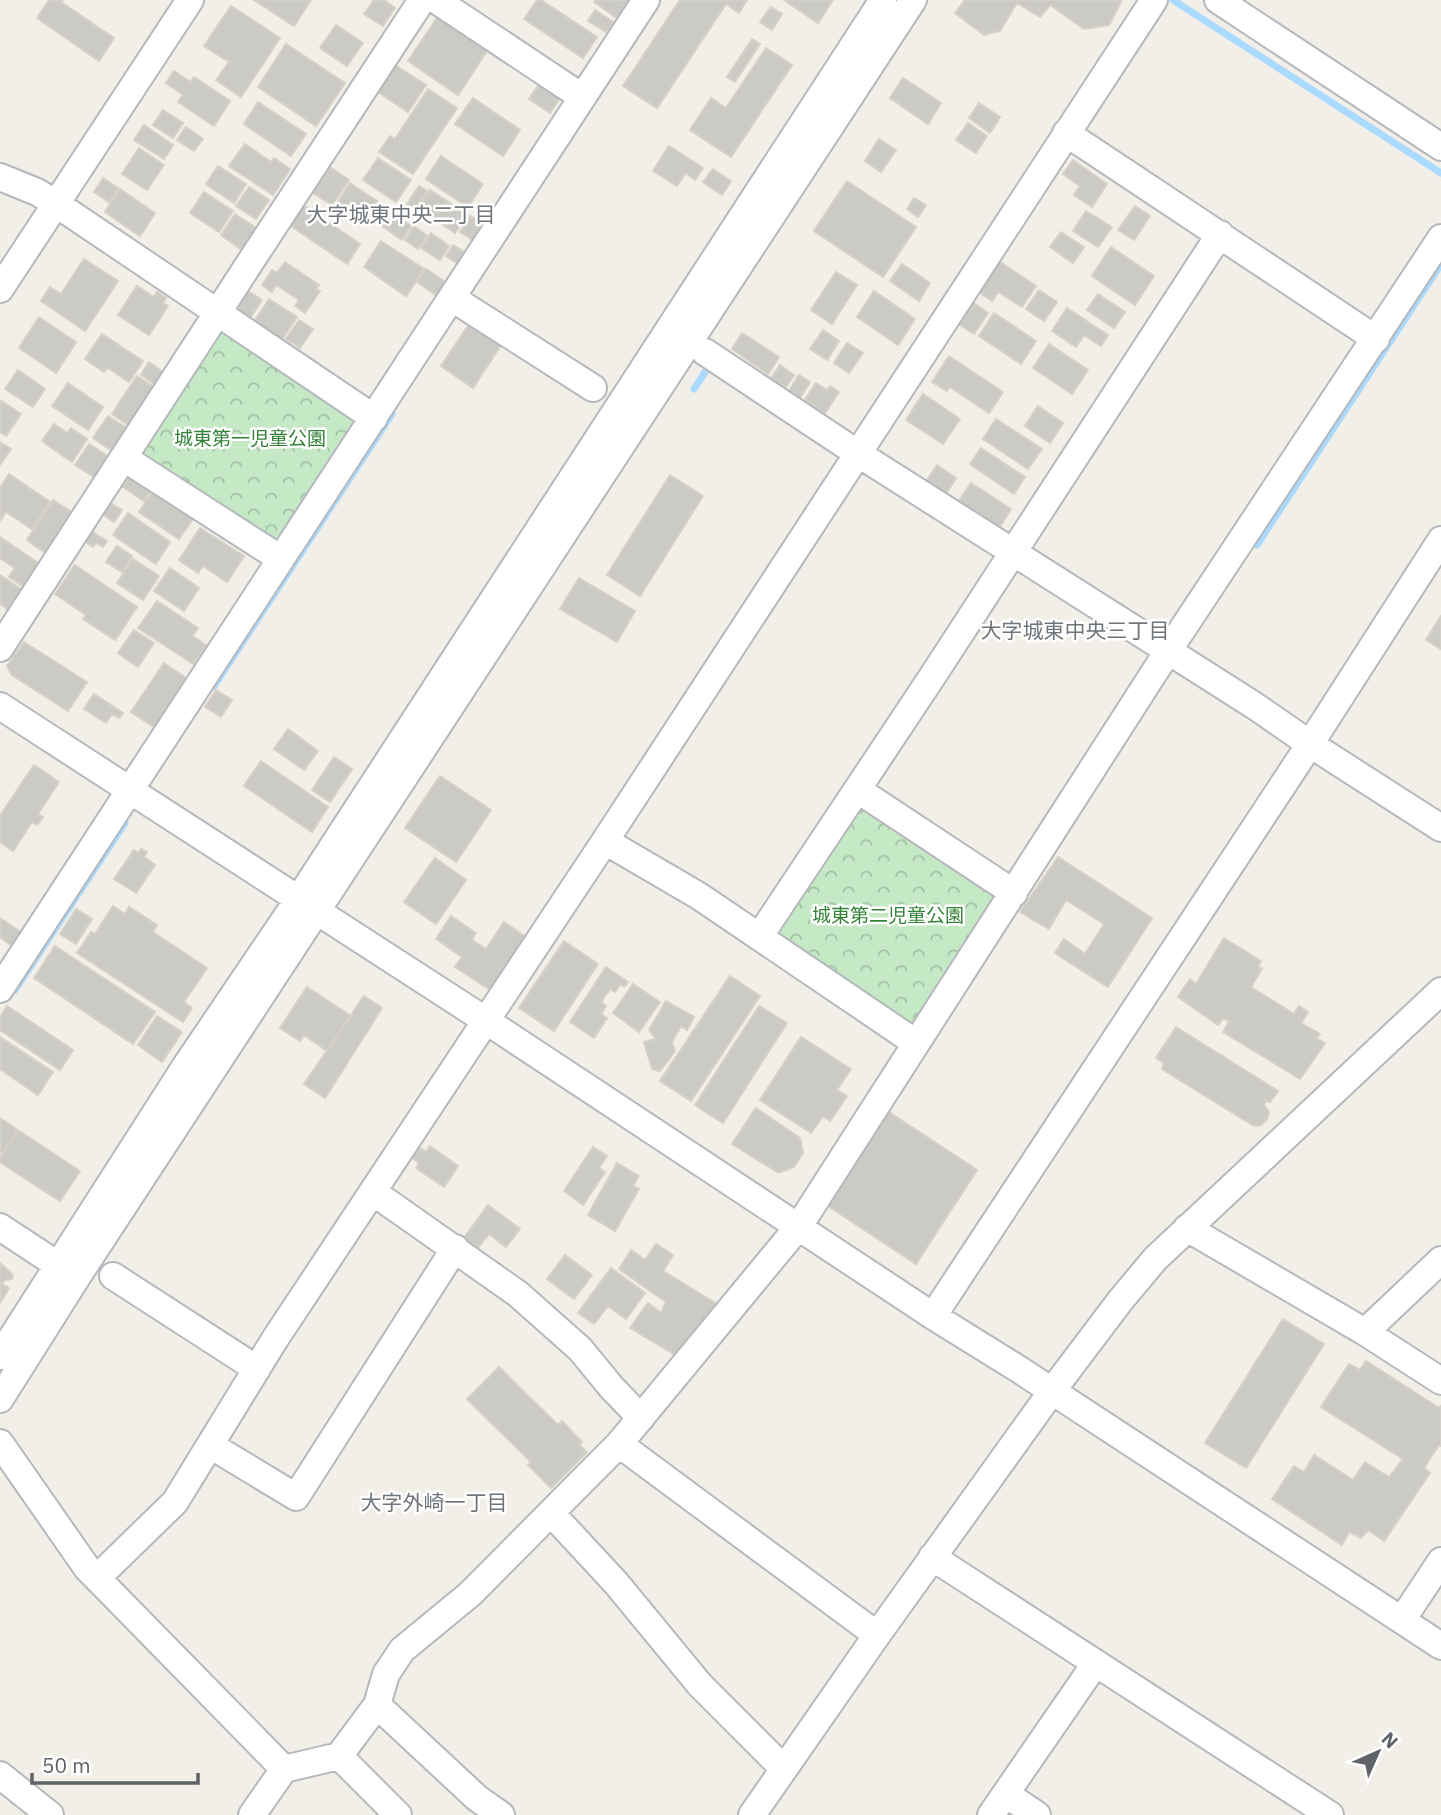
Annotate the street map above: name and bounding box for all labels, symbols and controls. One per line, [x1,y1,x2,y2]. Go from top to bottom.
district label: 大字城東中央二丁目 [307,200,496,228]
park label: 城東第一児童公園 [174,426,326,450]
district label: 大字城東中央三丁目 [981,616,1170,644]
park label: 城東第二児童公園 [812,903,964,927]
district label: 大字外崎一丁目 [361,1488,508,1516]
north arrow [1343,1717,1413,1787]
text: N [1377,1727,1403,1753]
scale bar [32,1742,198,1786]
text: 50 m [42,1751,91,1779]

